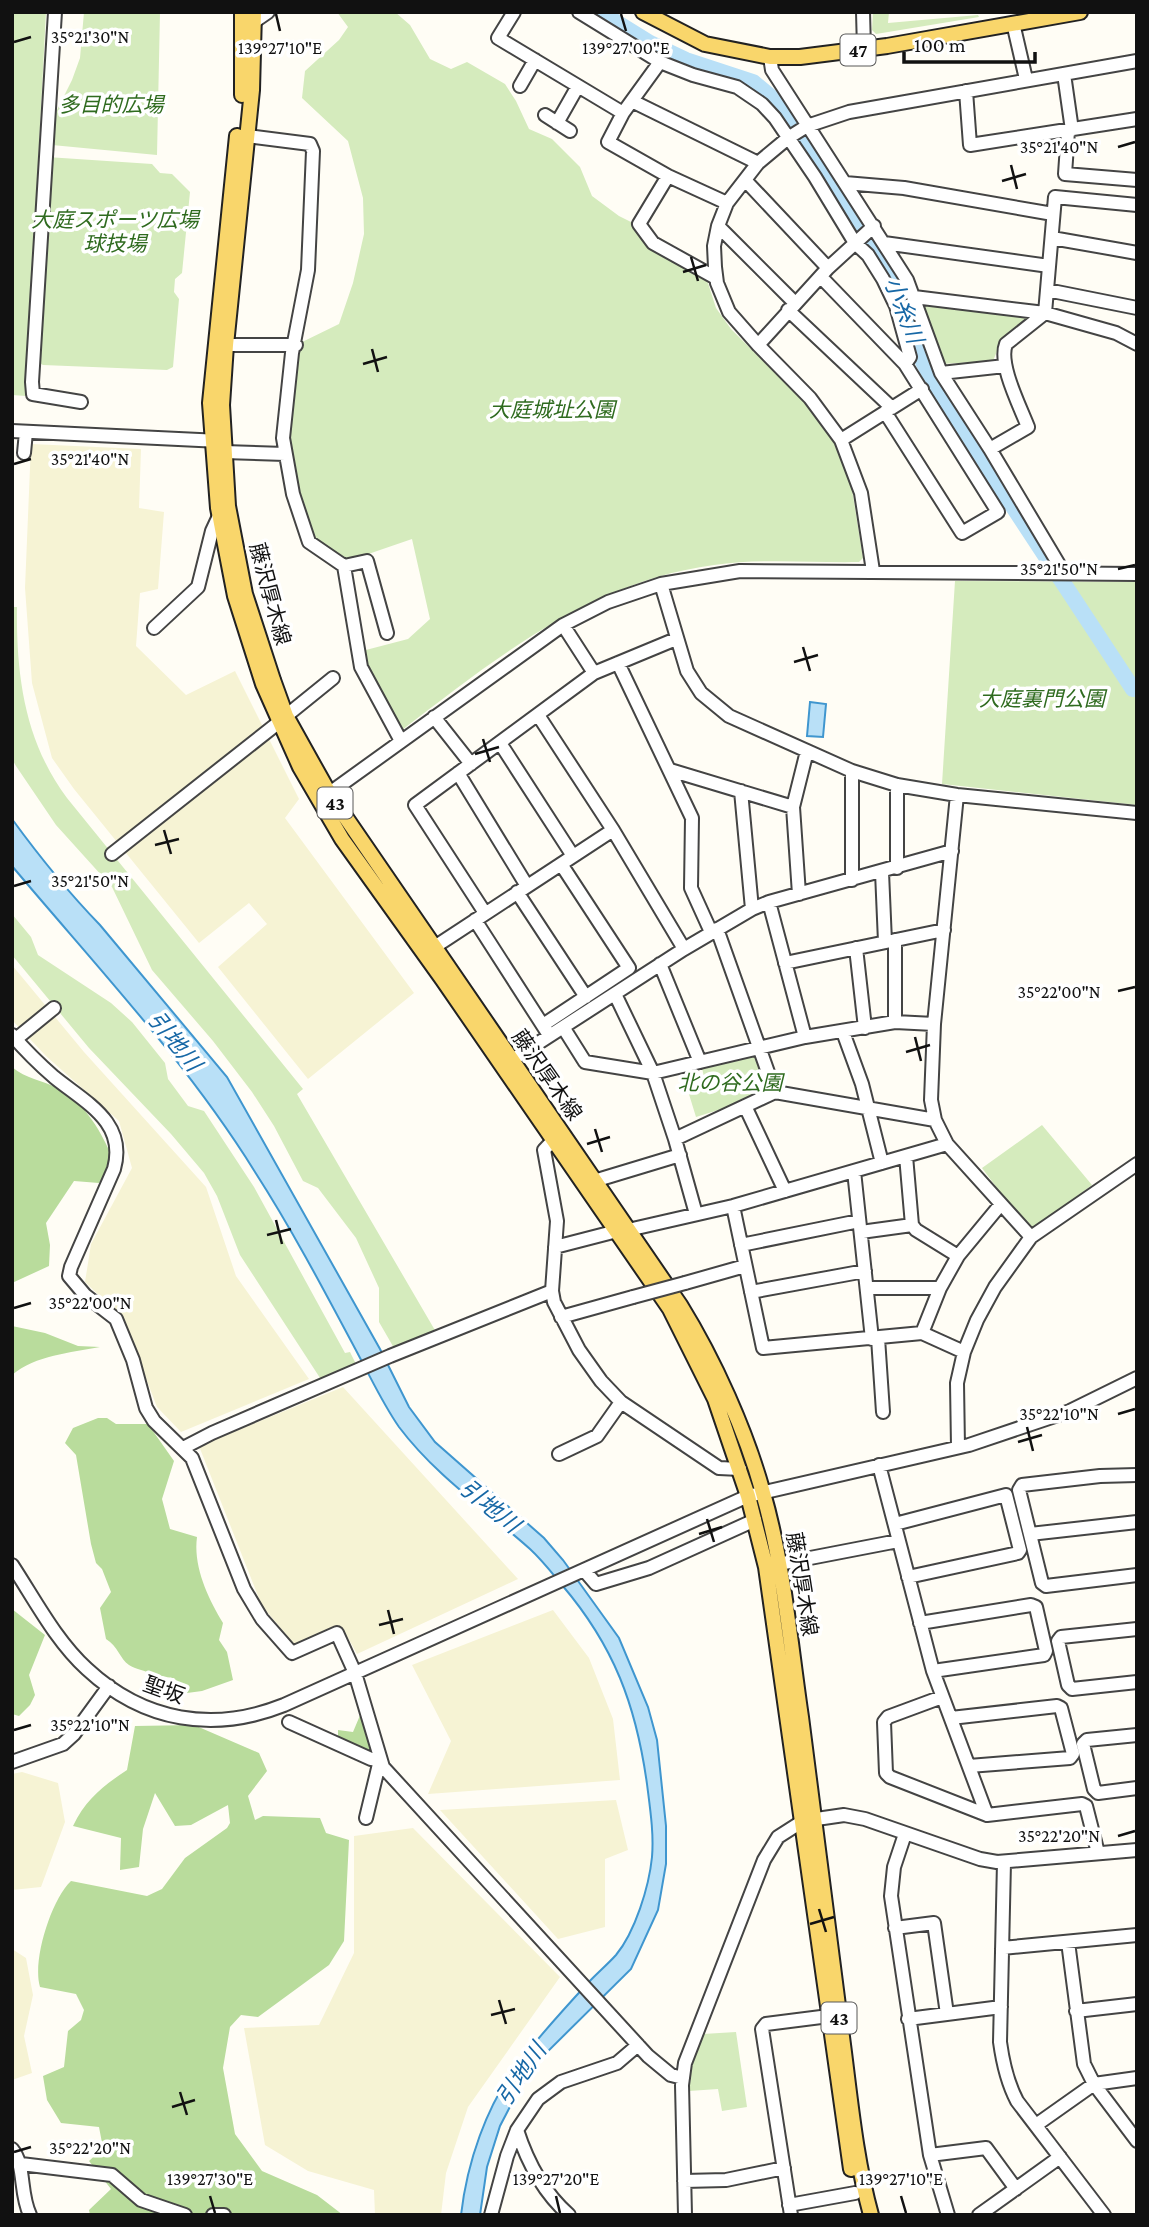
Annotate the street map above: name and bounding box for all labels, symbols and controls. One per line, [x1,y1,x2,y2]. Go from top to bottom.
scale bar [904,21,1035,65]
text: 35°21'30"N [51,27,129,47]
text: 100 m [914,33,966,57]
road number: 47 [840,34,876,66]
text: 139°27'10"E [238,38,322,58]
text: 139°27'00"E [582,38,670,58]
park label: 多目的広場 [59,93,165,117]
text: 35°21'40"N [1020,137,1098,157]
park label: 大庭スポーツ広場 球技場 [31,208,201,256]
water label: 小糸川 [879,273,930,350]
park label: 大庭城址公園 [489,398,618,422]
text: 35°21'40"N [51,449,129,469]
street label: 藤沢厚木線 [245,540,295,648]
text: 35°21'50"N [1020,559,1098,579]
park label: 大庭裏門公園 [979,687,1108,711]
road number: 43 [318,788,352,818]
text: 35°21'50"N [51,871,129,891]
text: 35°22'00"N [1017,982,1101,1002]
water label: 引地川 [143,1006,209,1078]
street label: 藤沢厚木線 [507,1025,587,1125]
park label: 北の谷公園 [678,1071,785,1095]
text: 35°22'00"N [48,1293,132,1313]
text: 35°22'10"N [1019,1404,1099,1424]
water label: 引地川 [455,1474,527,1540]
street label: 藤沢厚木線 [782,1530,822,1638]
street label: 聖坂 [140,1672,188,1708]
text: 35°22'10"N [50,1715,130,1735]
text: 35°22'20"N [1018,1826,1100,1846]
road number: 43 [822,2002,856,2034]
water label: 引地川 [491,2036,553,2110]
text: 35°22'20"N [49,2138,131,2158]
text: 139°27'30"E [167,2169,253,2189]
text: 139°27'20"E [513,2169,599,2189]
text: 139°27'10"E [859,2169,943,2189]

